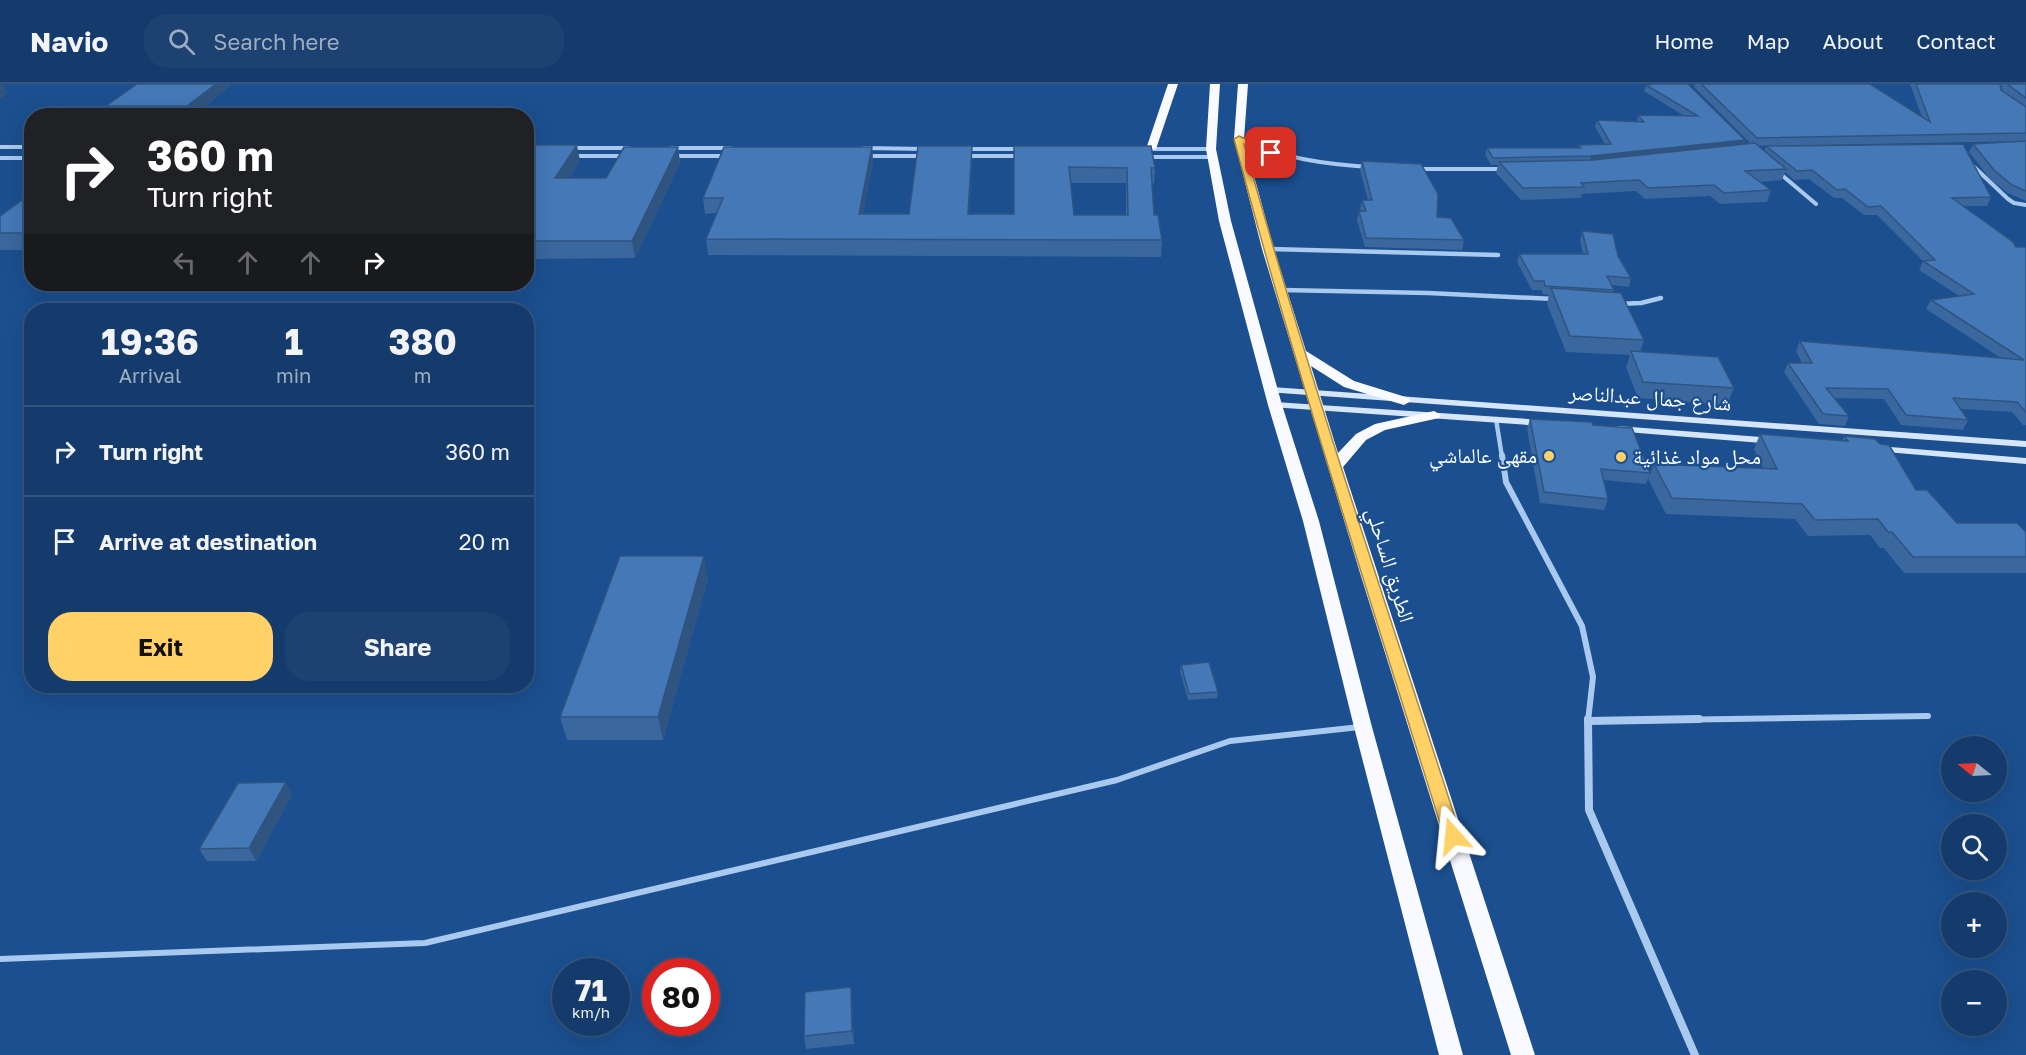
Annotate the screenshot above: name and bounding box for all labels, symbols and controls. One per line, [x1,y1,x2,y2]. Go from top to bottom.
search box [144,14,564,68]
text: Navio [30,25,108,58]
icon: search [165,25,198,58]
text: Search here [213,28,339,55]
text: Home [1654,28,1714,54]
text: Map [1747,28,1790,54]
text: About [1823,28,1883,54]
text: Contact [1916,28,1996,54]
pin [1245,127,1296,178]
text: 360 m [147,130,274,180]
icon: right [48,132,126,210]
icon: arrive [1254,136,1287,169]
text: Turn right [147,181,273,213]
icon: left [168,246,201,279]
icon: ahead [231,246,264,279]
icon: ahead [294,246,327,279]
icon: right [357,246,390,279]
text: 19:36 [101,320,199,363]
text: 1 [284,320,303,363]
text: 380 [388,320,457,363]
text: Arrival [119,363,181,387]
text: min [276,363,311,387]
text: m [414,363,432,387]
street label: شارع جمال عبدالناصر [1567,378,1732,417]
icon: right [48,435,81,468]
text: Turn right [99,438,203,465]
text: 360 m [445,438,510,465]
place label: مقهى عالماشي [1429,442,1537,472]
place label: محل مواد غذائية [1633,443,1761,470]
marker: مقهى عالماشي [1542,449,1556,463]
marker: محل مواد غذائية [1614,450,1628,464]
street label: الطريق الساحلي [1357,504,1421,627]
icon: arrive [48,525,81,558]
text: Arrive at destination [99,528,317,555]
text: 20 m [459,528,510,555]
button: Exit [48,612,273,681]
button: Share [285,612,510,681]
north arrow [1941,736,2007,802]
map controls [1941,736,2007,1036]
position arrow [1421,804,1485,868]
button: search [1941,814,2007,880]
button: + [1941,892,2007,958]
speed limit sign: 80 [642,958,720,1036]
button: − [1941,970,2007,1036]
text: 71 [575,972,607,1008]
text: km/h [572,1003,610,1021]

